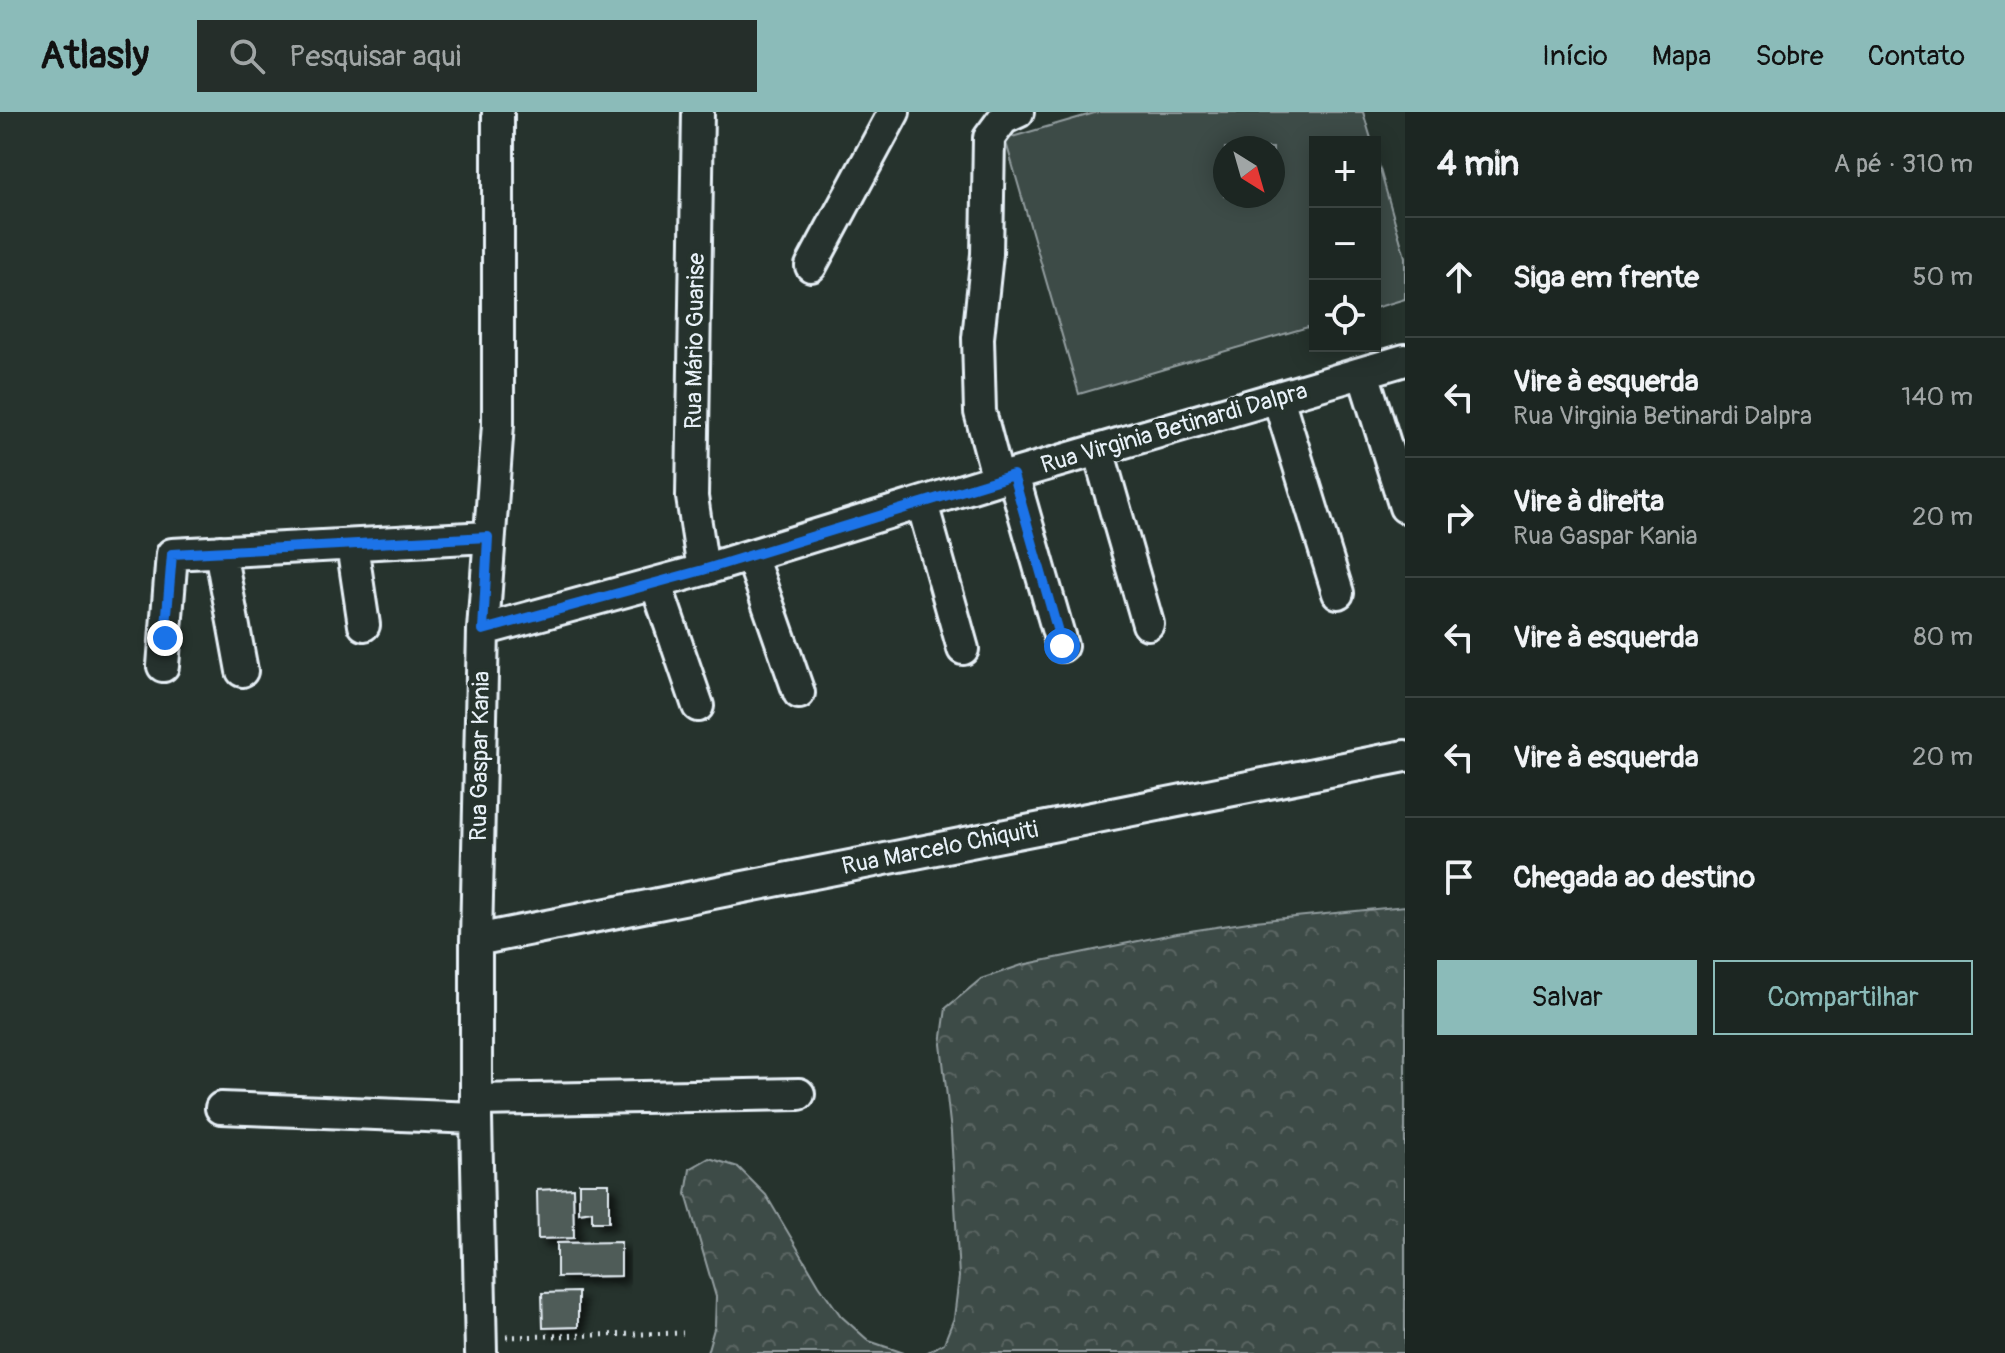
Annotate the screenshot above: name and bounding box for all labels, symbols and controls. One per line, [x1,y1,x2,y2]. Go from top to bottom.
search box [197,20,757,92]
text: Atlasly [40,32,149,80]
icon: search [225,34,269,78]
text: Pesquisar aqui [289,38,461,75]
text: Início [1542,39,1608,74]
text: Mapa [1652,39,1711,74]
text: Sobre [1755,39,1824,74]
text: Contato [1868,39,1965,74]
north arrow [1213,136,1285,208]
map controls [1309,136,1381,352]
button: + [1309,136,1381,208]
text: 4 min [1437,143,1519,186]
text: A pé · 310 m [1834,148,1973,180]
button: − [1309,208,1381,280]
street label: Rua Mário Guarise [679,252,711,429]
icon: ahead [1437,255,1481,299]
text: Siga em frente [1513,259,1699,296]
text: 50 m [1912,261,1973,293]
button: locate [1309,280,1381,352]
text: Vire à esquerda [1513,363,1699,400]
icon: left [1437,375,1481,419]
street label: Rua Virginia Betinardi Dalpra [1037,376,1311,480]
text: 140 m [1901,381,1973,413]
text: Rua Virginia Betinardi Dalpra [1513,400,1812,432]
text: Vire à direita [1513,483,1664,520]
icon: right [1437,495,1481,539]
text: 20 m [1912,501,1973,533]
text: Rua Gaspar Kania [1513,520,1698,552]
icon: left [1437,615,1481,659]
text: Vire à esquerda [1513,619,1699,656]
route end [147,620,183,656]
text: 80 m [1913,621,1973,653]
route start [1044,628,1080,664]
street label: Rua Gaspar Kania [464,671,496,841]
icon: left [1437,735,1481,779]
text: Vire à esquerda [1513,739,1699,776]
text: 20 m [1912,741,1973,773]
street label: Rua Marcelo Chiquiti [839,815,1041,881]
icon: arrive [1437,855,1481,899]
text: Chegada ao destino [1513,859,1755,896]
button: Salvar [1437,960,1697,1035]
button: Compartilhar [1713,960,1973,1035]

